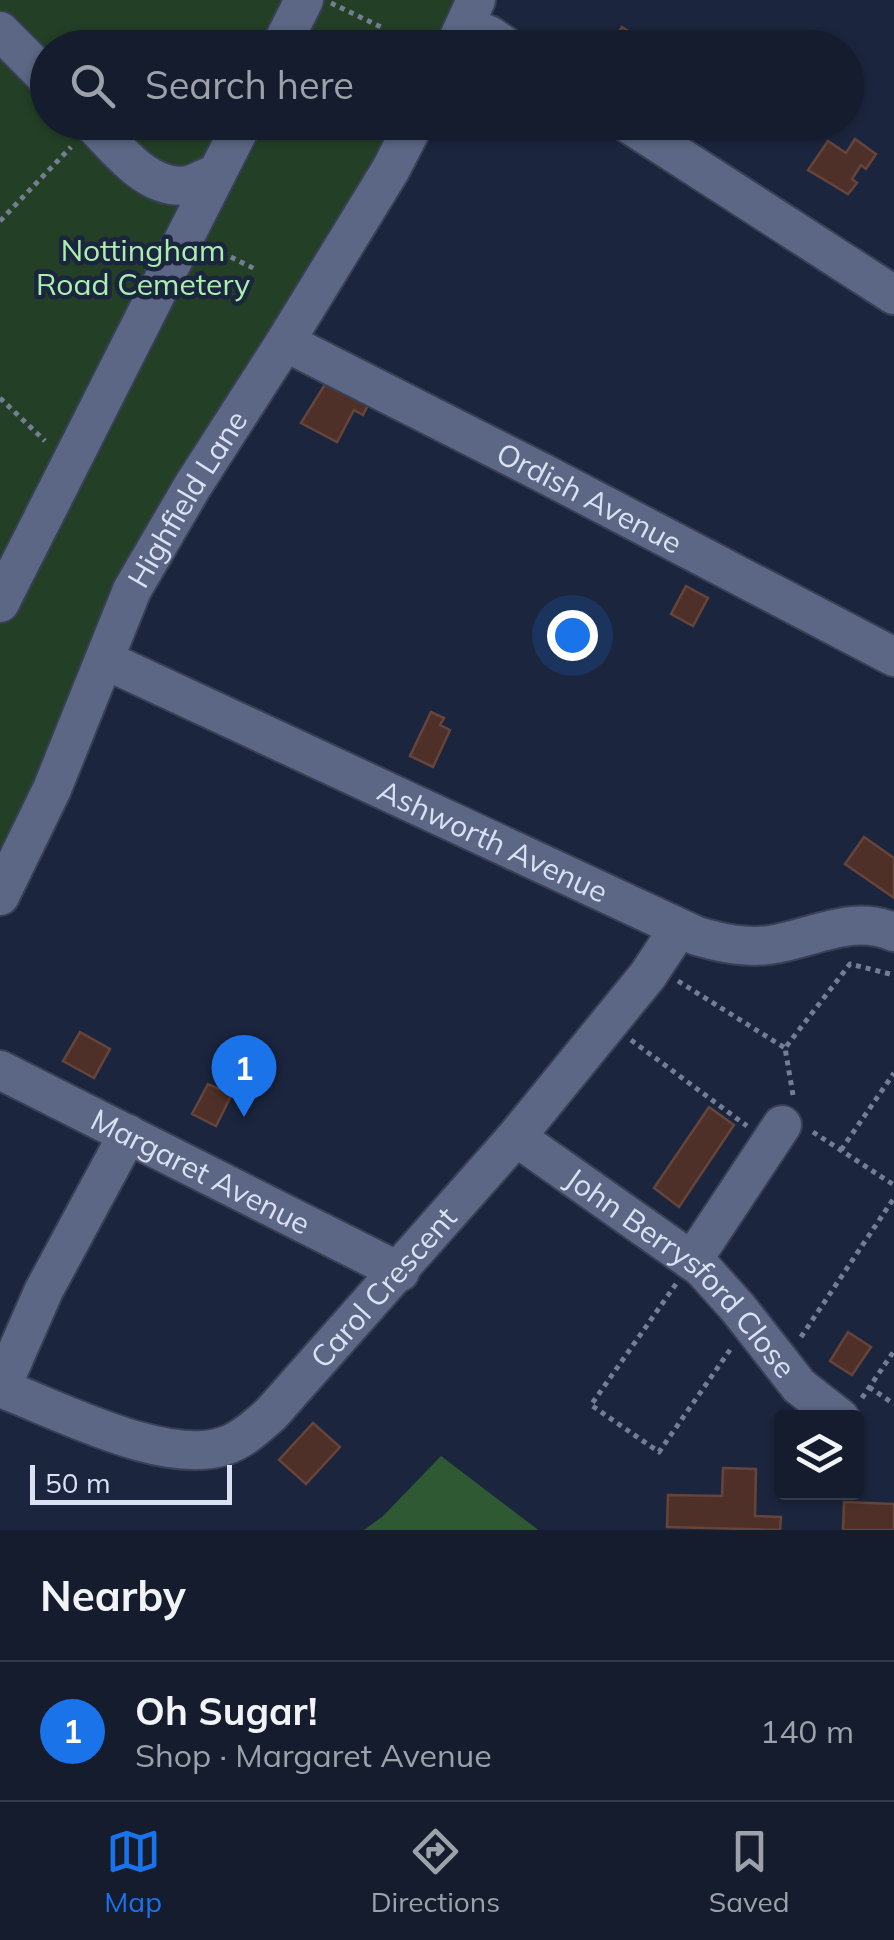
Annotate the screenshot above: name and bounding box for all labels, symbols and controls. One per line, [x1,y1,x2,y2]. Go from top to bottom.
search box [30,30,864,140]
icon: search [65,58,120,113]
text: Search here [145,61,354,109]
park label: Nottingham Road Cemetery [36,231,250,303]
street label: Highfield Lane [119,403,255,594]
street label: Ordish Avenue [490,434,689,562]
your location [547,610,598,661]
street label: Ashworth Avenue [372,771,614,911]
pin: 1 [212,1034,276,1117]
street label: Margaret Avenue [85,1100,317,1243]
street label: John Berrysford Close [558,1159,804,1385]
street label: Carol Crescent [302,1199,465,1375]
map controls [774,1410,864,1500]
button: layers [774,1410,864,1500]
scale bar [30,1460,232,1504]
text: 50 m [45,1465,111,1500]
text: Nearby [40,1569,186,1622]
text: Oh Sugar! [135,1687,317,1735]
text: 1 [63,1711,82,1751]
text: 140 m [760,1711,854,1751]
text: Shop · Margaret Avenue [135,1735,492,1775]
tab: Map [104,1824,162,1919]
tab: Directions [371,1824,500,1919]
tab: Saved [709,1824,790,1919]

